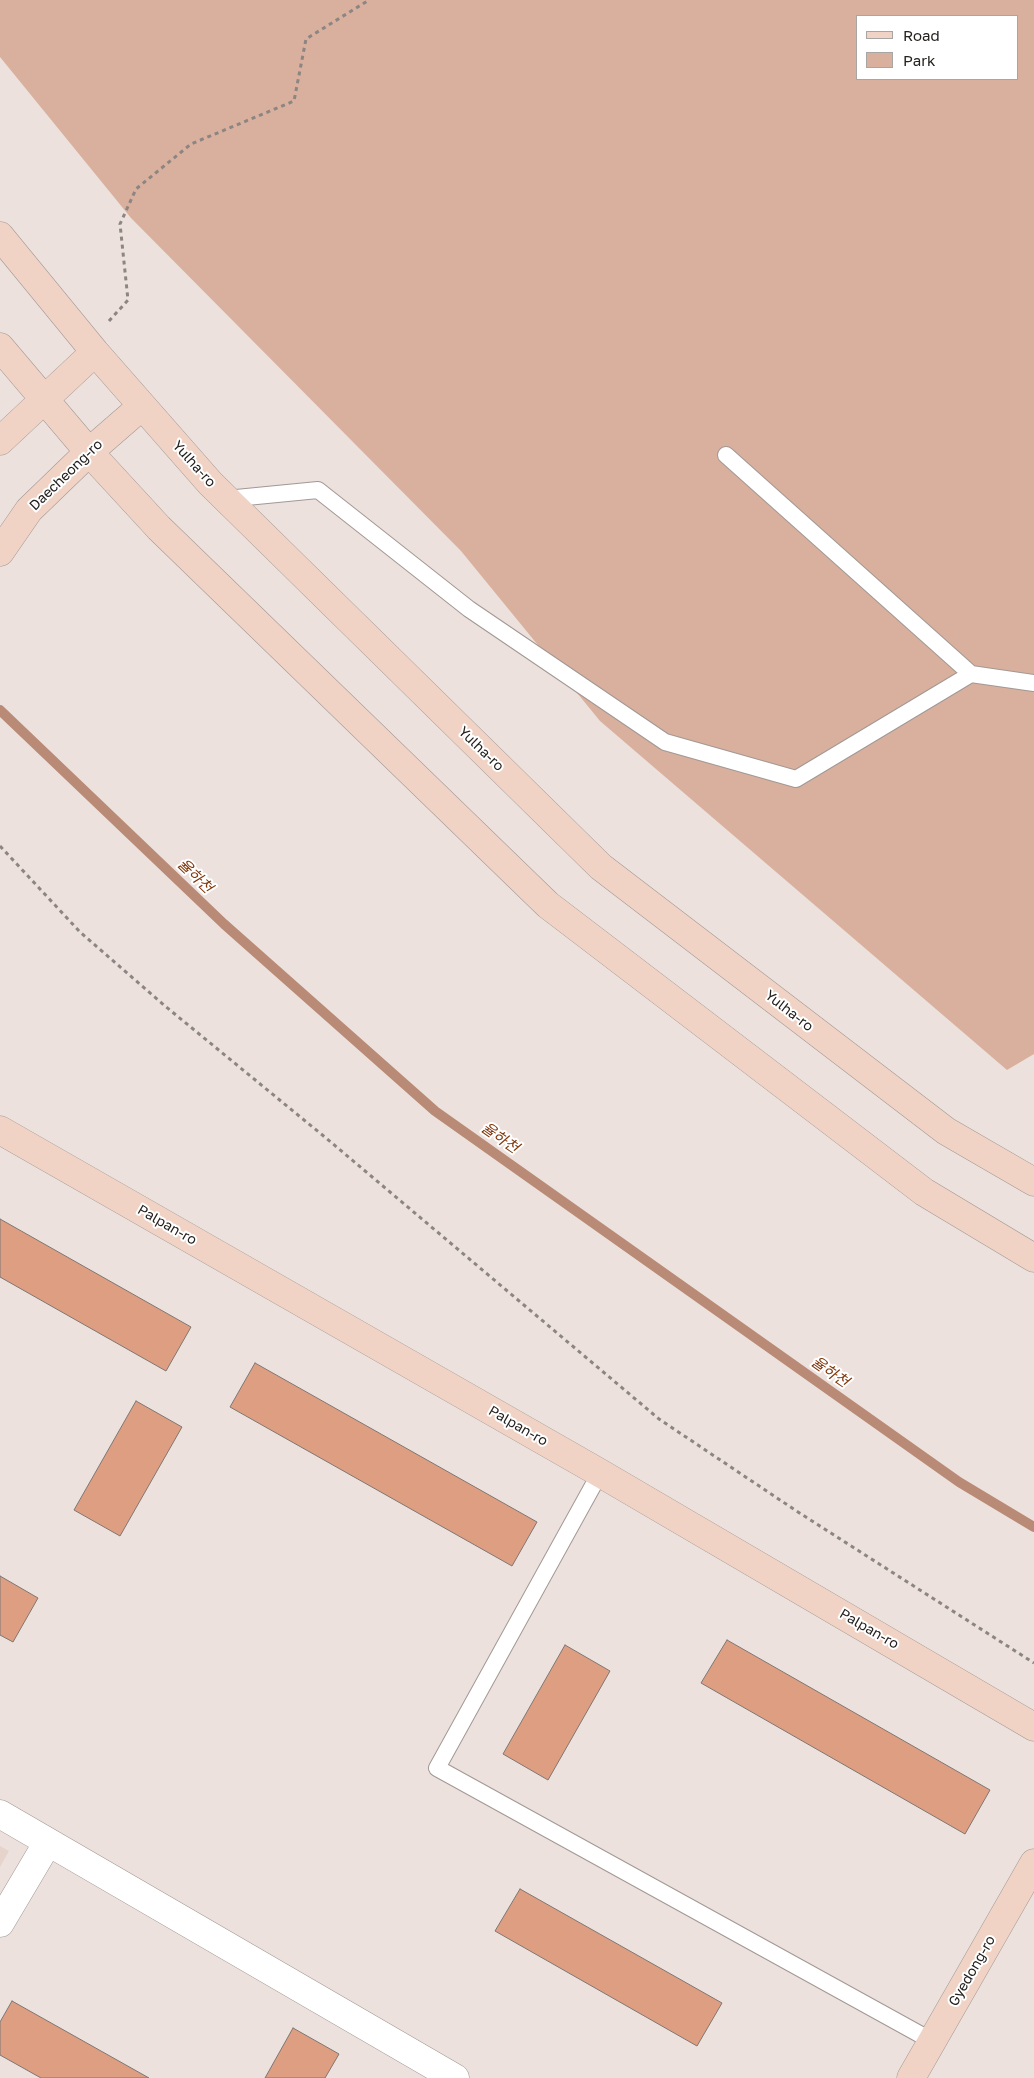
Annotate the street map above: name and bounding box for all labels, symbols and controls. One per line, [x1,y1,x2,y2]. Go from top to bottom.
legend [856,15,1019,80]
text: Road [903,26,940,44]
text: Park [903,51,935,69]
street label: Daecheong-ro [26,436,106,514]
street label: Yulha-ro [169,437,219,491]
street label: Yulha-ro [455,723,507,775]
water label: 율하천 [174,855,216,897]
street label: Yulha-ro [762,987,816,1035]
water label: 율하천 [478,1119,522,1157]
street label: Palpan-ro [134,1201,200,1249]
water label: 율하천 [808,1353,852,1391]
street label: Palpan-ro [485,1402,551,1450]
street label: Palpan-ro [836,1605,902,1653]
street label: Gyedong-ro [945,1933,999,2009]

